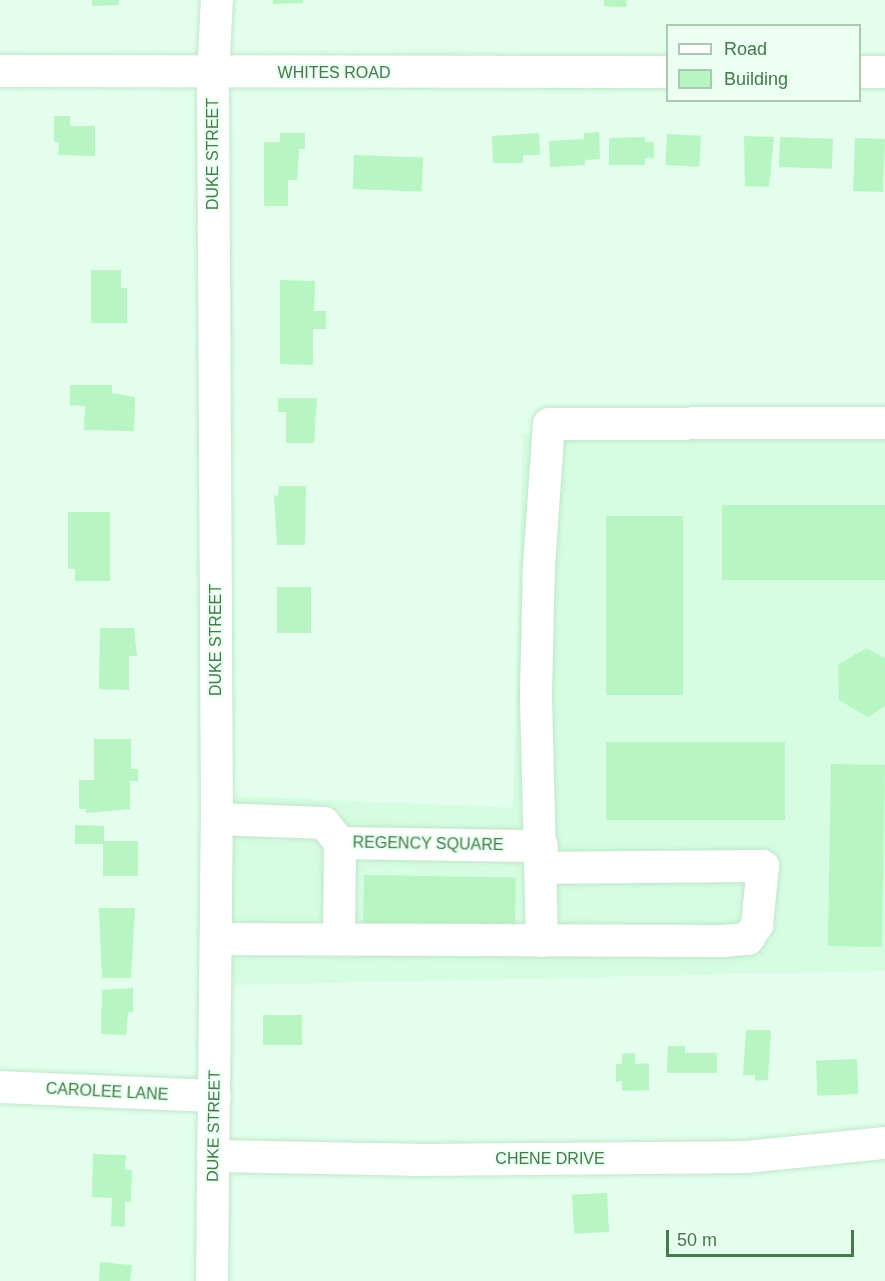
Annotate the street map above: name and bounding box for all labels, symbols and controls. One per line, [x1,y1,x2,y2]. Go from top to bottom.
legend [666,24,861,102]
text: Road [724,39,767,59]
street label: WHITES ROAD [278,63,390,83]
text: Building [724,69,788,89]
street label: DUKE STREET [203,98,223,210]
street label: DUKE STREET [206,584,226,696]
street label: REGENCY SQUARE [352,833,504,855]
street label: DUKE STREET [203,1070,225,1182]
street label: CAROLEE LANE [45,1079,169,1105]
street label: CHENE DRIVE [495,1149,605,1169]
scale bar [669,1218,856,1256]
text: 50 m [677,1230,717,1250]

